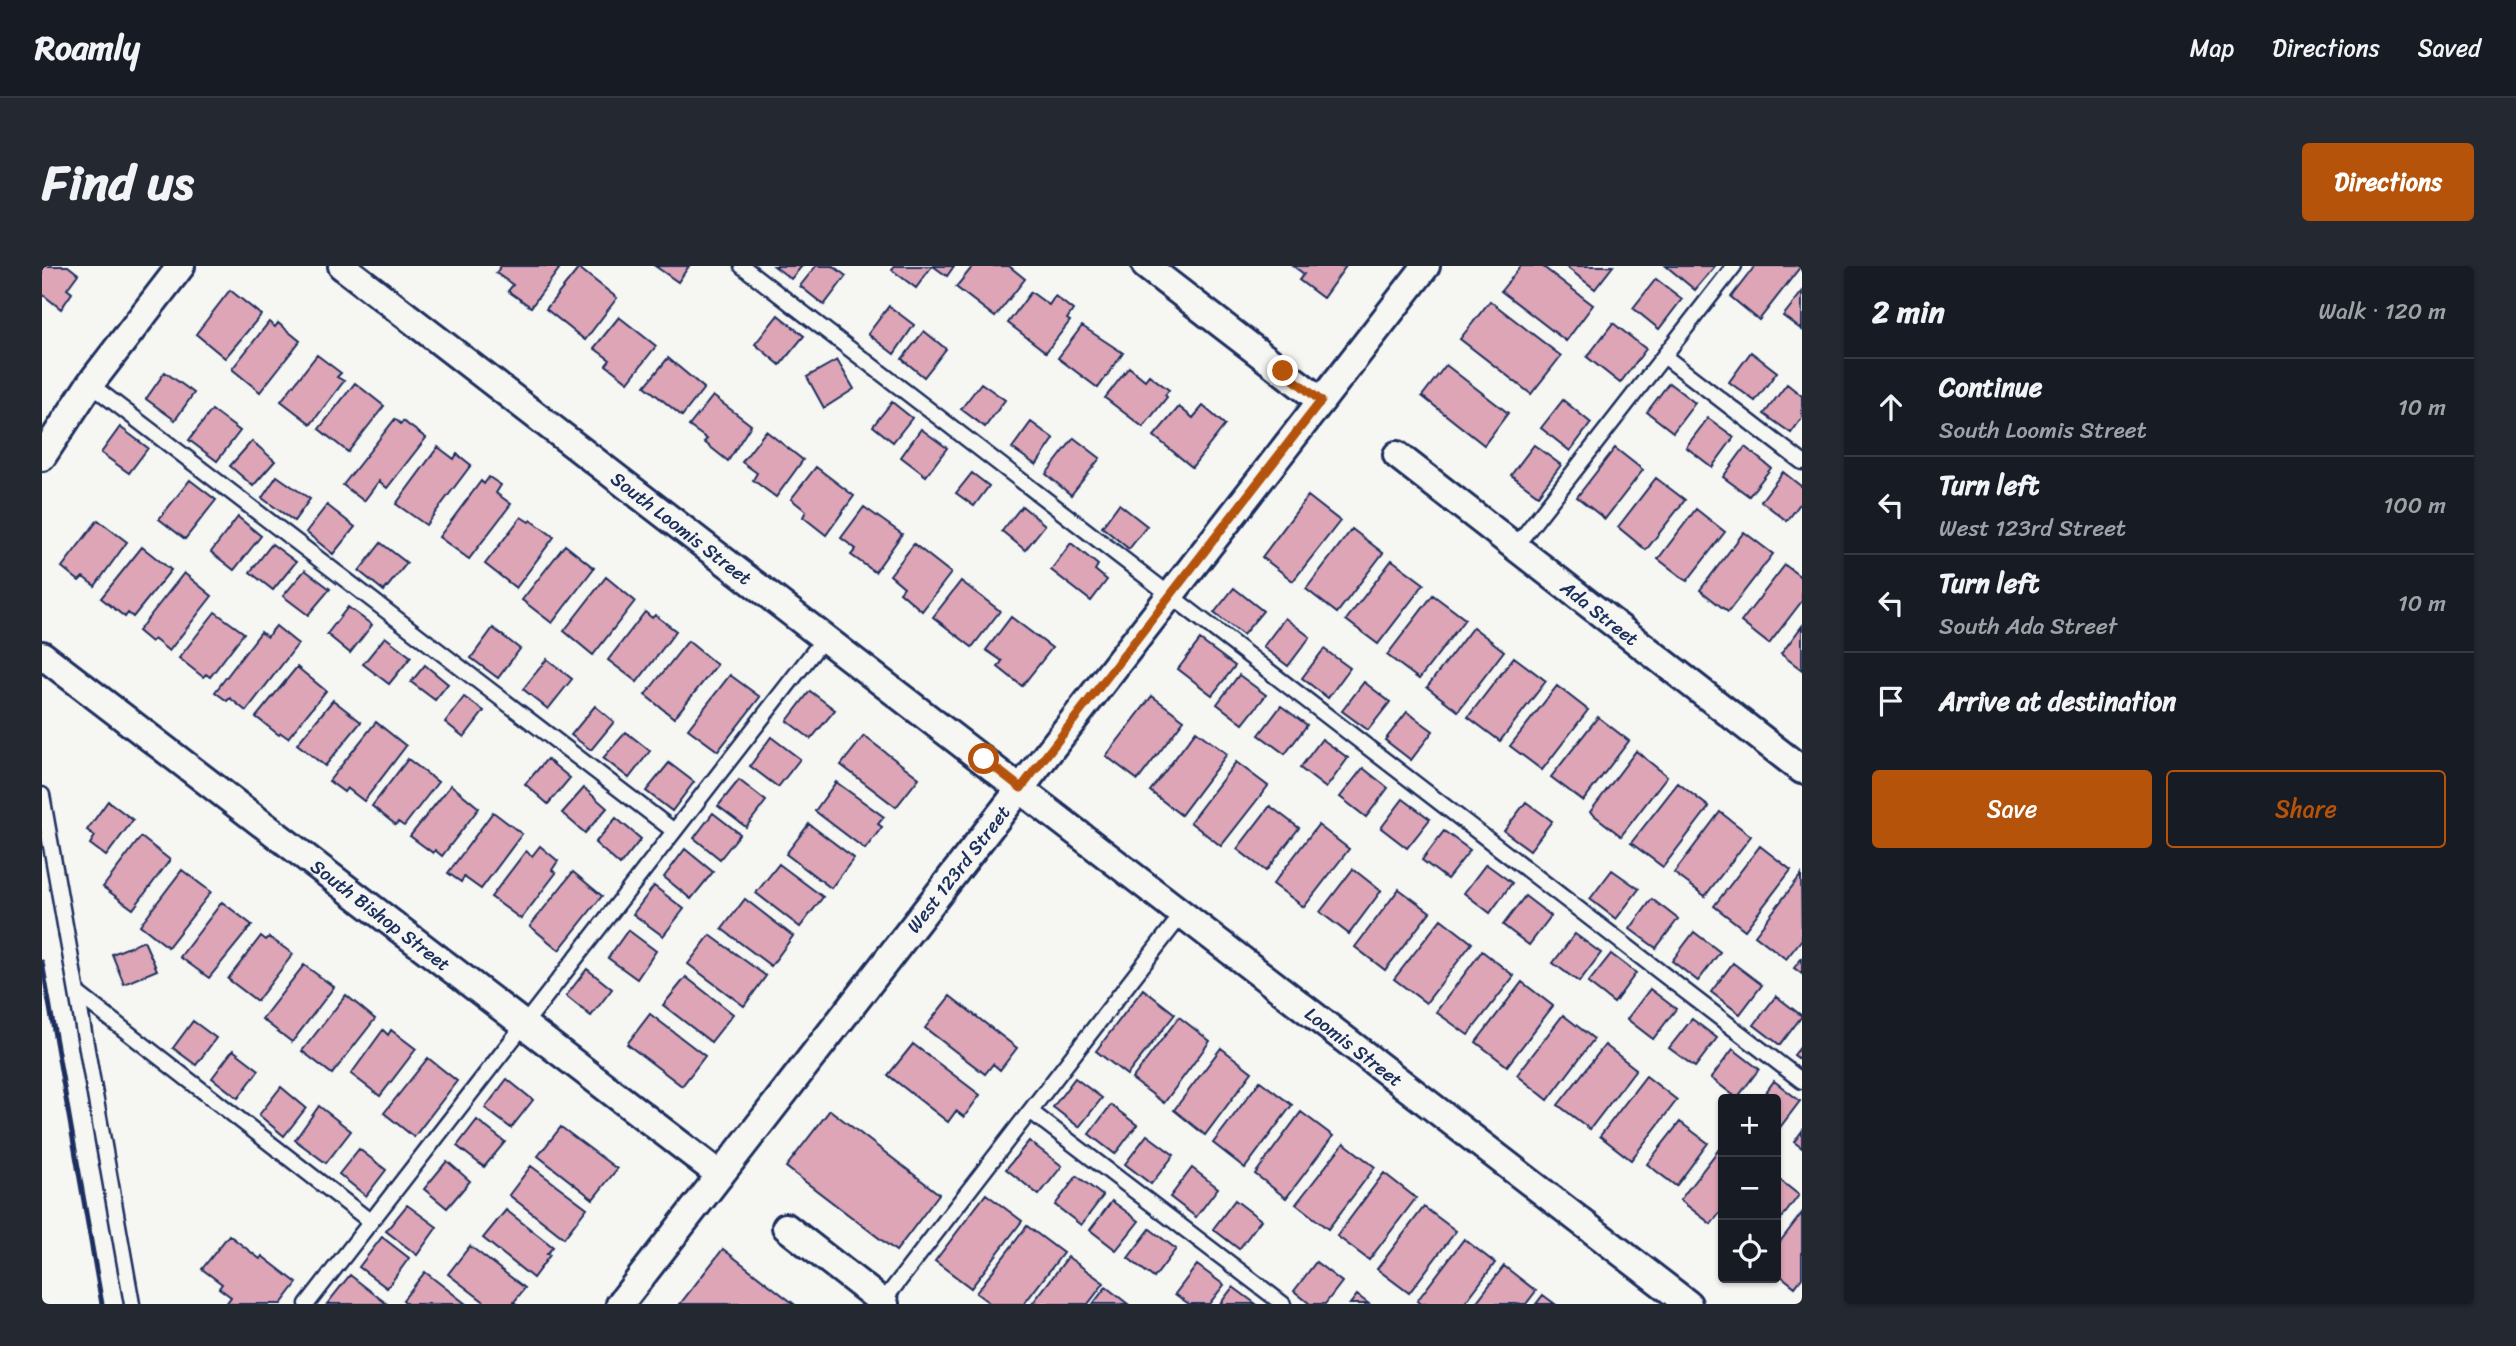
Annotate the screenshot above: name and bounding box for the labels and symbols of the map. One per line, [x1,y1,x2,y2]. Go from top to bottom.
route end [1267,355,1298,386]
street label: South Loomis Street [603,463,759,594]
street label: Ada Street [1552,571,1646,655]
route start [968,743,999,774]
street label: West 123rd Street [898,798,1019,940]
street label: South Bishop Street [303,851,458,980]
street label: Loomis Street [1297,998,1410,1096]

